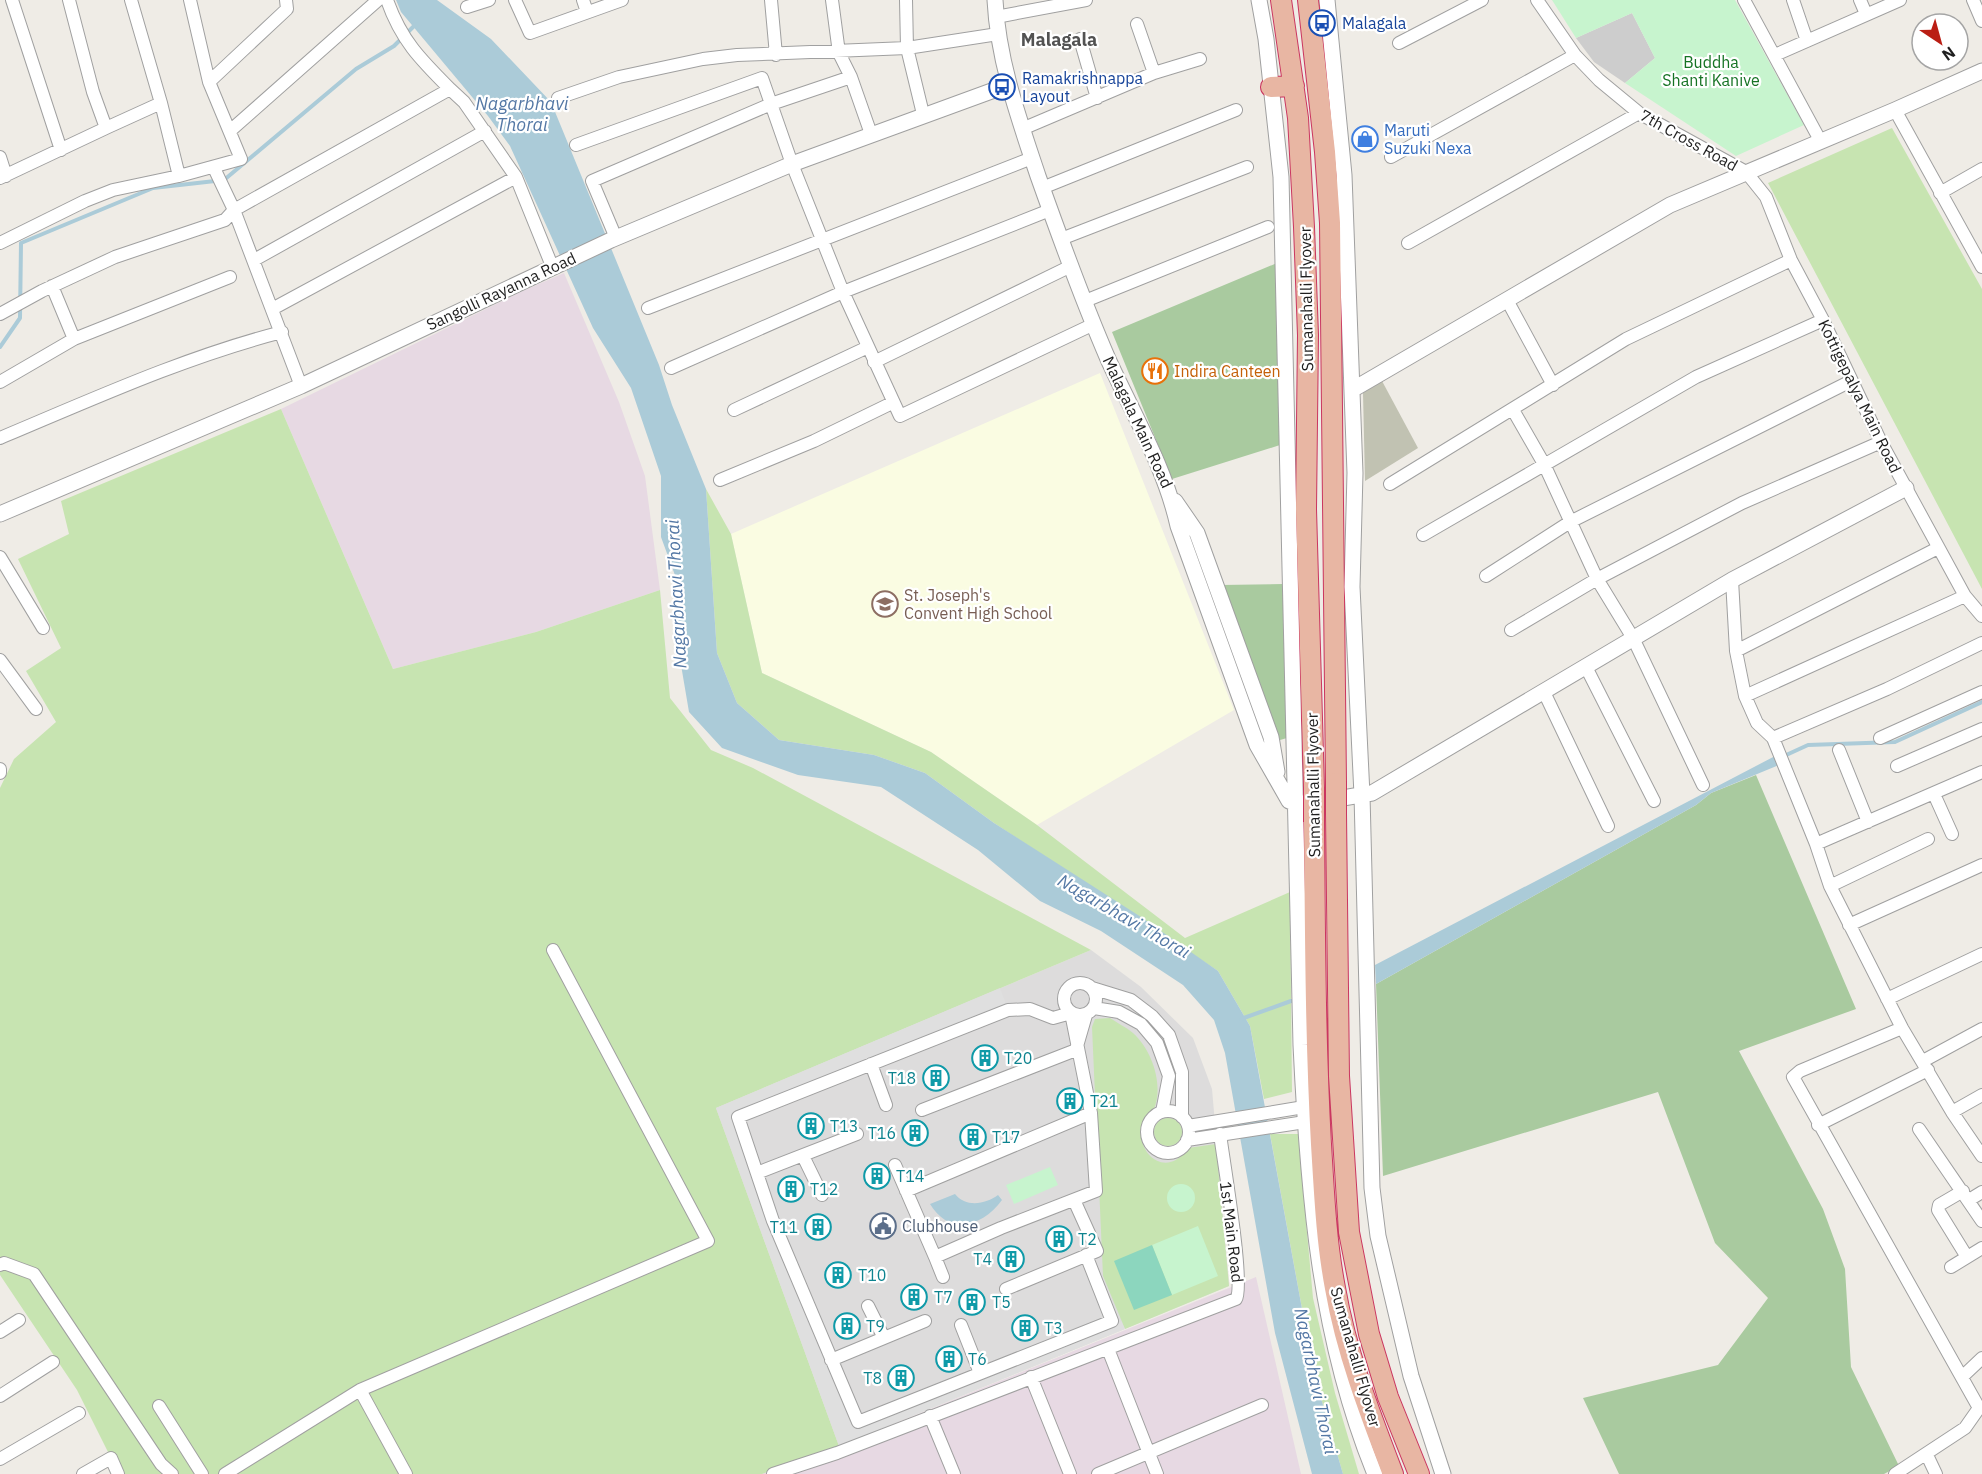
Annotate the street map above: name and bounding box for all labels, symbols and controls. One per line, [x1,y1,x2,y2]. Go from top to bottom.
bus stop icon: Malagala [1307,8,1337,38]
north arrow [1910,12,1970,72]
place label: Malagala [1342,13,1407,33]
district label: Malagala [1021,28,1097,51]
text: N [1938,43,1959,66]
park label: Buddha Shanti Kanive [1662,52,1760,90]
place label: Ramakrishnappa Layout [1022,68,1144,106]
bus stop icon: Ramakrishnappa Layout [987,72,1017,102]
water label: Nagarbhavi Thorai [475,92,569,136]
street label: 7th Cross Road [1637,105,1741,175]
place label: Maruti Suzuki Nexa [1384,120,1472,158]
shop icon: Maruti Suzuki Nexa [1350,124,1380,154]
street label: Sumanahalli Flyover [1295,226,1317,372]
street label: Sangolli Rayanna Road [423,248,579,334]
street label: Kottigepalya Main Road [1814,316,1906,476]
street label: Malagala Main Road [1099,353,1177,491]
restaurant icon: Indira Canteen [1140,356,1170,386]
place label: Indira Canteen [1174,361,1281,381]
water label: Nagarbhavi Thorai [661,519,691,669]
place label: St. Joseph's Convent High School [904,585,1052,623]
school or university icon: St. Joseph's Convent High School [870,589,900,619]
street label: Sumanahalli Flyover [1302,712,1324,858]
water label: Nagarbhavi Thorai [1054,869,1195,963]
building icon: T20 [970,1043,1000,1073]
place label: T20 [1004,1048,1032,1068]
building icon: T18 [921,1063,951,1093]
place label: T18 [888,1068,916,1088]
building icon: T21 [1055,1086,1085,1116]
place label: T21 [1090,1091,1118,1111]
building icon: T13 [796,1111,826,1141]
place label: T13 [830,1116,858,1136]
building icon: T16 [900,1118,930,1148]
building icon: T17 [958,1122,988,1152]
place label: T16 [868,1123,896,1143]
place label: T17 [992,1127,1020,1147]
building icon: T14 [862,1161,892,1191]
place label: T14 [896,1166,924,1186]
building icon: T12 [776,1174,806,1204]
place label: T12 [810,1179,838,1199]
street label: 1st Main Road [1216,1180,1248,1284]
public building icon: Clubhouse [868,1211,898,1241]
building icon: T11 [803,1212,833,1242]
place label: Clubhouse [902,1216,979,1236]
place label: T11 [770,1217,798,1237]
building icon: T2 [1044,1224,1074,1254]
place label: T2 [1078,1229,1097,1249]
building icon: T4 [996,1244,1026,1274]
place label: T4 [973,1249,992,1269]
building icon: T10 [823,1260,853,1290]
place label: T10 [858,1265,886,1285]
building icon: T7 [899,1282,929,1312]
street label: Sumanahalli Flyover [1326,1285,1386,1429]
place label: T7 [934,1287,953,1307]
building icon: T5 [957,1287,987,1317]
place label: T5 [992,1292,1011,1312]
water label: Nagarbhavi Thorai [1289,1306,1343,1457]
building icon: T9 [832,1311,862,1341]
building icon: T3 [1010,1313,1040,1343]
place label: T9 [866,1316,885,1336]
place label: T3 [1044,1318,1063,1338]
building icon: T6 [934,1344,964,1374]
place label: T6 [968,1349,987,1369]
building icon: T8 [886,1363,916,1393]
place label: T8 [863,1368,882,1388]

